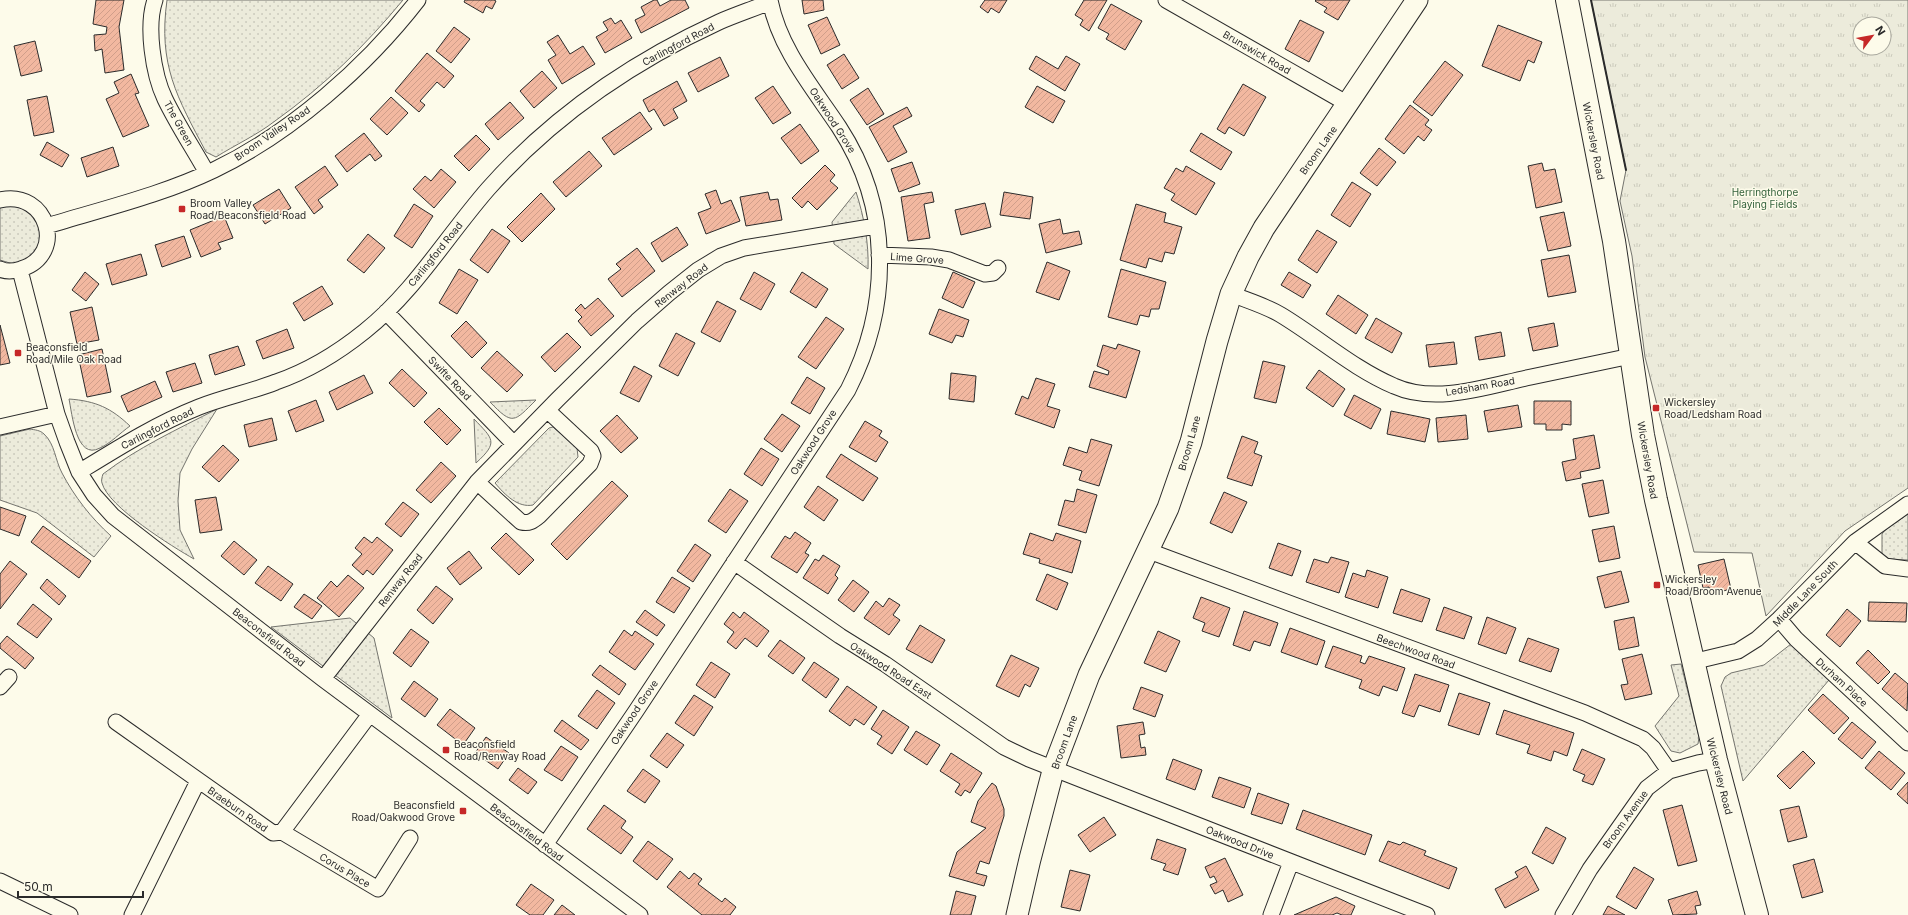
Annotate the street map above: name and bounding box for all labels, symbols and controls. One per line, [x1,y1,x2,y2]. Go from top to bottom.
north arrow [1852,16,1892,56]
street label: Carlingford Road [640,20,716,68]
text: N [1872,23,1889,38]
street label: Brunswick Road [1221,28,1293,76]
street label: Oakwood Grove [807,85,859,155]
street label: The Green [162,98,196,148]
street label: Wickersley Road [1581,101,1607,181]
street label: Broom Valley Road [232,103,312,163]
street label: Broom Lane [1297,123,1339,177]
park label: Herringthorpe Playing Fields [1732,186,1798,210]
place label: Broom Valley Road/Beaconsfield Road [190,197,306,221]
marker: Broom Valley Road/Beaconsfield Road [177,204,187,214]
street label: Carlingford Road [405,219,465,289]
street label: Lime Grove [890,250,944,266]
street label: Renway Road [652,260,710,310]
place label: Beaconsfield Road/Mile Oak Road [26,341,122,365]
marker: Beaconsfield Road/Mile Oak Road [13,348,23,358]
street label: Swifte Road [426,354,474,402]
street label: Ledsham Road [1444,374,1516,398]
place label: Wickersley Road/Ledsham Road [1664,396,1762,420]
marker: Wickersley Road/Ledsham Road [1651,403,1661,413]
street label: Carlingford Road [119,405,195,451]
street label: Oakwood Grove [787,407,839,477]
street label: Broom Lane [1175,414,1203,472]
street label: Wickersley Road [1635,420,1661,500]
street label: Renway Road [375,551,425,609]
street label: Middle Lane South [1770,557,1840,629]
place label: Wickersley Road/Broom Avenue [1665,573,1762,597]
marker: Wickersley Road/Broom Avenue [1652,580,1662,590]
street label: Beaconsfield Road [230,605,308,669]
street label: Beechwood Road [1375,631,1457,671]
street label: Oakwood Road East [848,639,935,701]
street label: Durham Place [1814,655,1870,709]
street label: Oakwood Grove [608,677,660,747]
street label: Broom Lane [1049,713,1079,771]
street label: Wickersley Road [1705,736,1735,816]
place label: Beaconsfield Road/Renway Road [454,738,546,762]
marker: Beaconsfield Road/Renway Road [441,745,451,755]
street label: Braeburn Road [206,784,270,834]
street label: Broom Avenue [1600,787,1650,850]
place label: Beaconsfield Road/Oakwood Grove [351,799,455,823]
street label: Beaconsfield Road [488,801,566,863]
marker: Beaconsfield Road/Oakwood Grove [458,806,468,816]
street label: Oakwood Drive [1204,823,1276,861]
street label: Corus Place [317,850,373,890]
scale bar [18,873,143,899]
text: 50 m [24,879,53,894]

